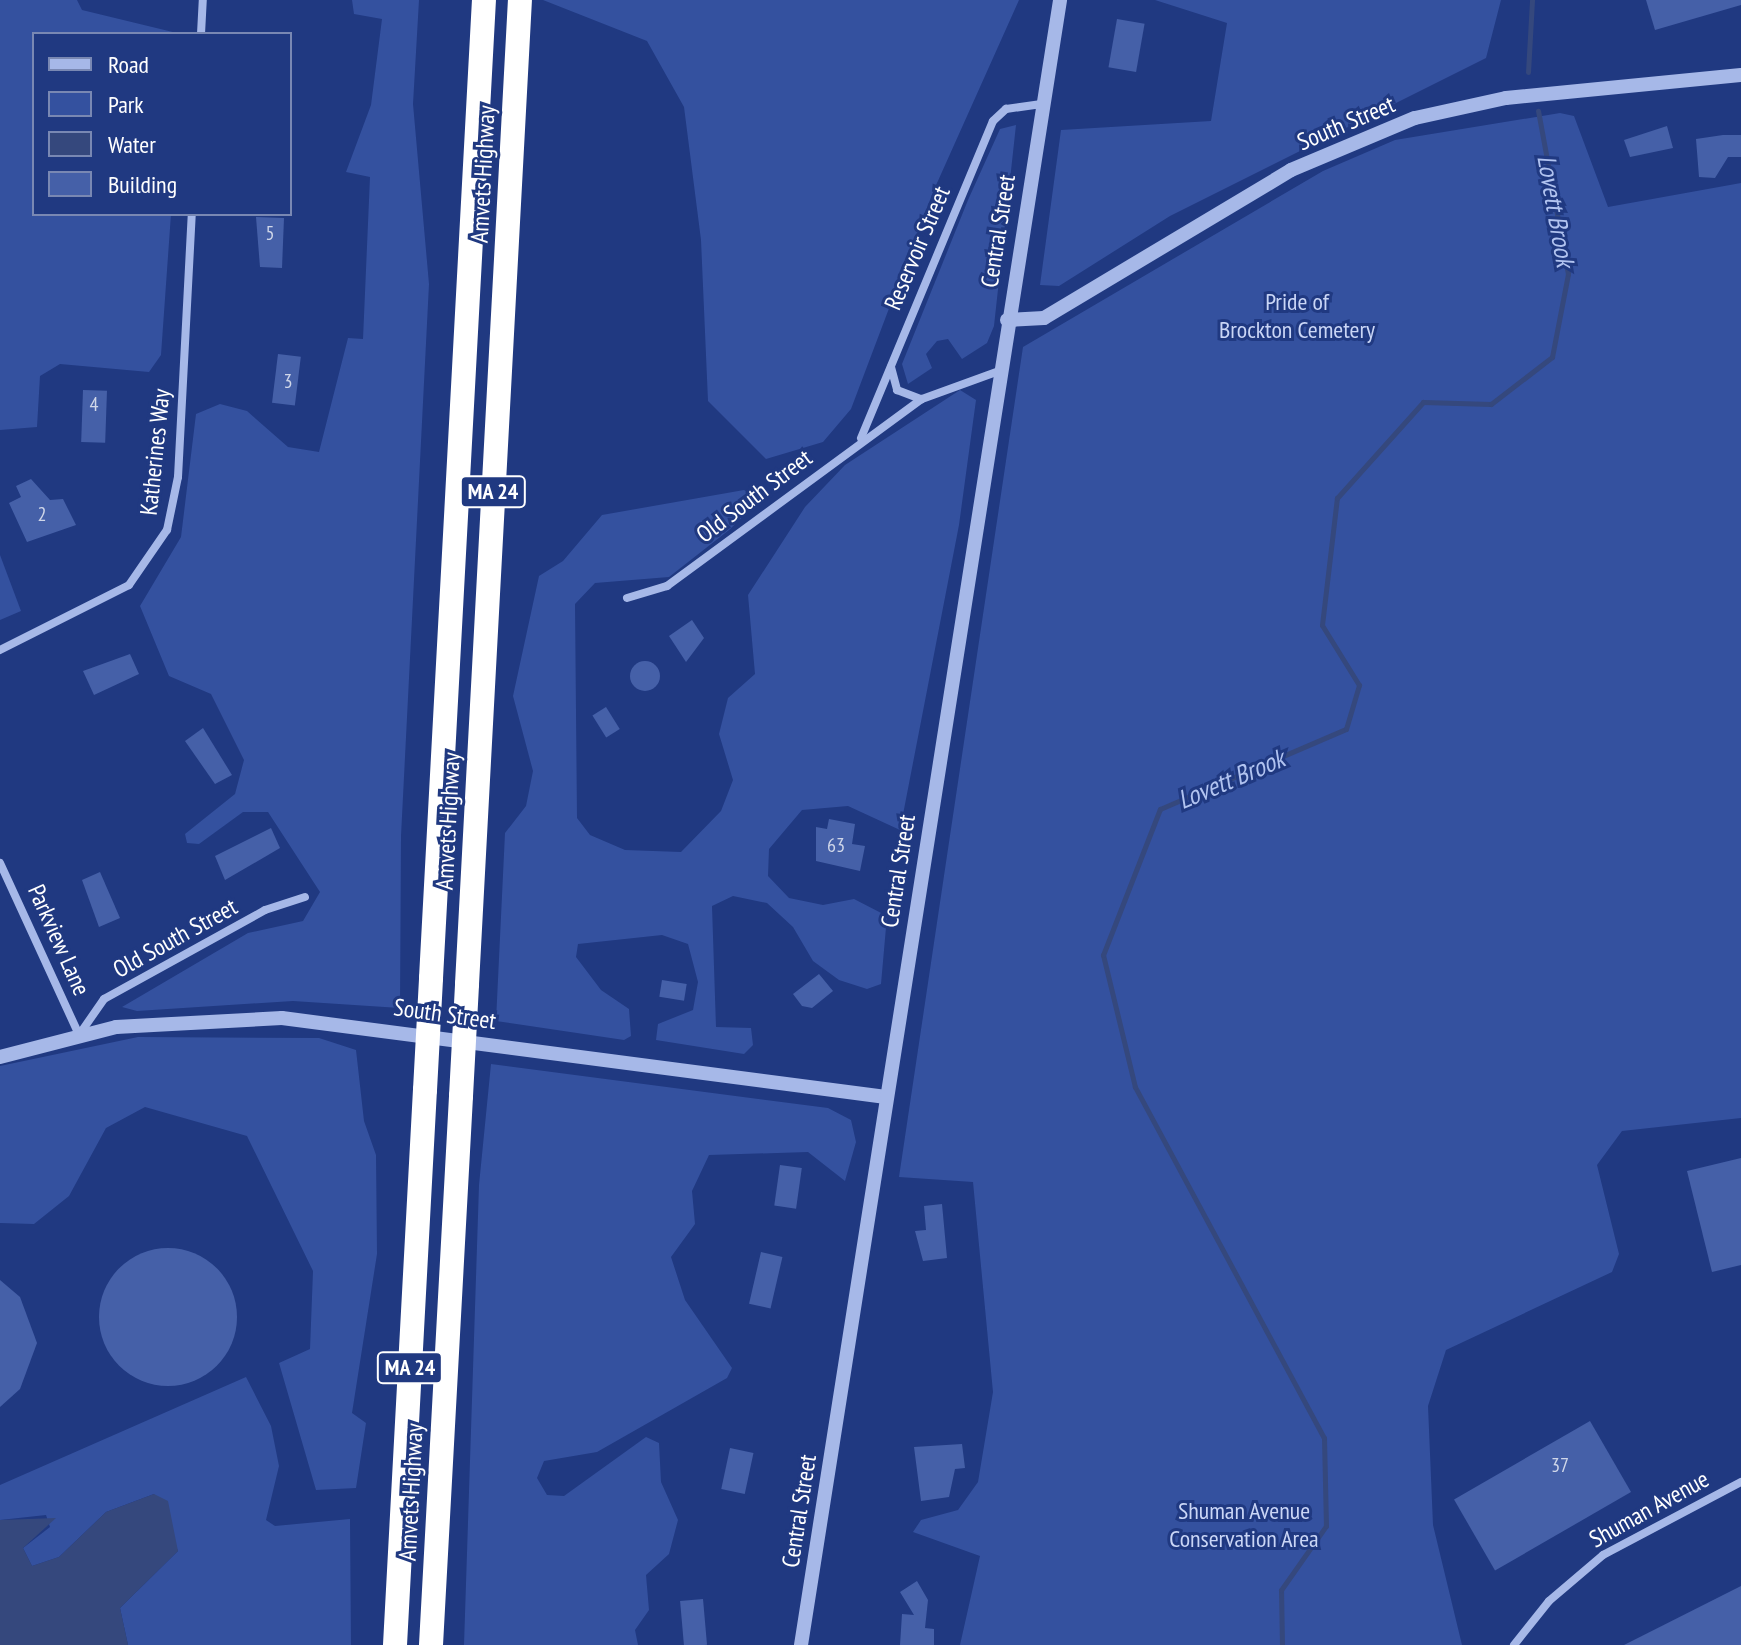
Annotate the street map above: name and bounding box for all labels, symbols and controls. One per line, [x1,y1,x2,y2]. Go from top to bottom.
legend [32,32,292,216]
text: Road [108,49,149,80]
text: Park [108,89,144,120]
street label: South Street [1293,90,1399,156]
street label: Amvets Highway [465,104,501,244]
text: Water [108,129,156,160]
water label: Lovett Brook [1531,153,1581,269]
text: Building [108,169,177,200]
street label: Central Street [975,172,1021,290]
street label: Reservoir Street [878,182,956,314]
house number: 5 [266,221,274,245]
park label: Pride of Brockton Cemetery [1219,288,1375,344]
house number: 3 [284,369,292,393]
street label: Katherines Way [134,387,176,517]
house number: 4 [90,392,98,416]
street label: Old South Street [691,443,817,549]
road number: MA 24 [459,474,527,510]
house number: 2 [38,502,46,526]
water label: Lovett Brook [1173,743,1289,815]
street label: Amvets Highway [430,751,466,891]
street label: Central Street [875,812,921,930]
house number: 63 [827,833,845,857]
street label: Parkview Lane [22,880,96,1000]
street label: Old South Street [108,892,242,984]
street label: South Street [392,993,498,1035]
road number: MA 24 [376,1350,444,1386]
street label: Amvets Highway [393,1422,429,1562]
street label: Central Street [776,1452,822,1570]
house number: 37 [1551,1453,1569,1477]
street label: Shuman Avenue [1584,1464,1714,1554]
park label: Shuman Avenue Conservation Area [1169,1497,1319,1553]

